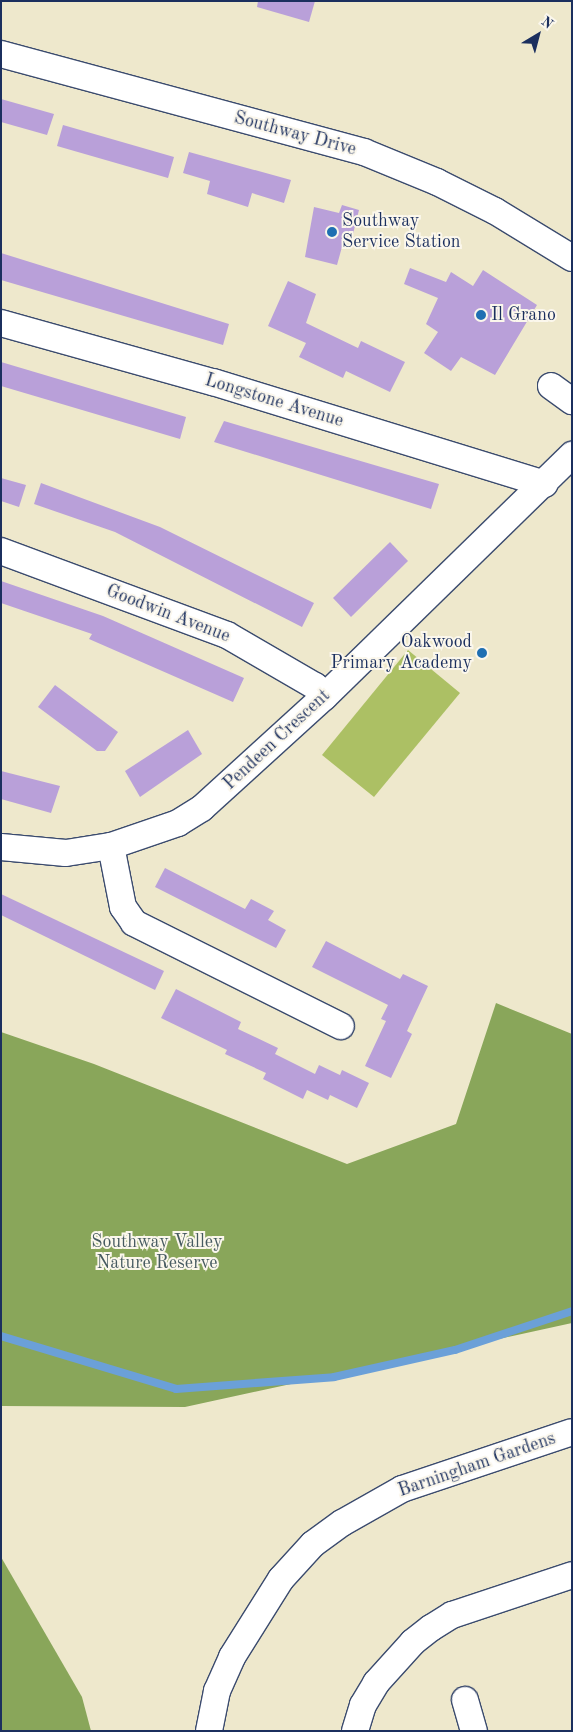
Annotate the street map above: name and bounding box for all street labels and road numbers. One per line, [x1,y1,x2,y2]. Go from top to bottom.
street label: Southway Drive [232,107,358,161]
street label: Longstone Avenue [202,370,346,432]
street label: Goodwin Avenue [103,580,233,648]
street label: Pendeen Crescent [219,685,335,795]
street label: Barningham Gardens [395,1428,559,1502]

